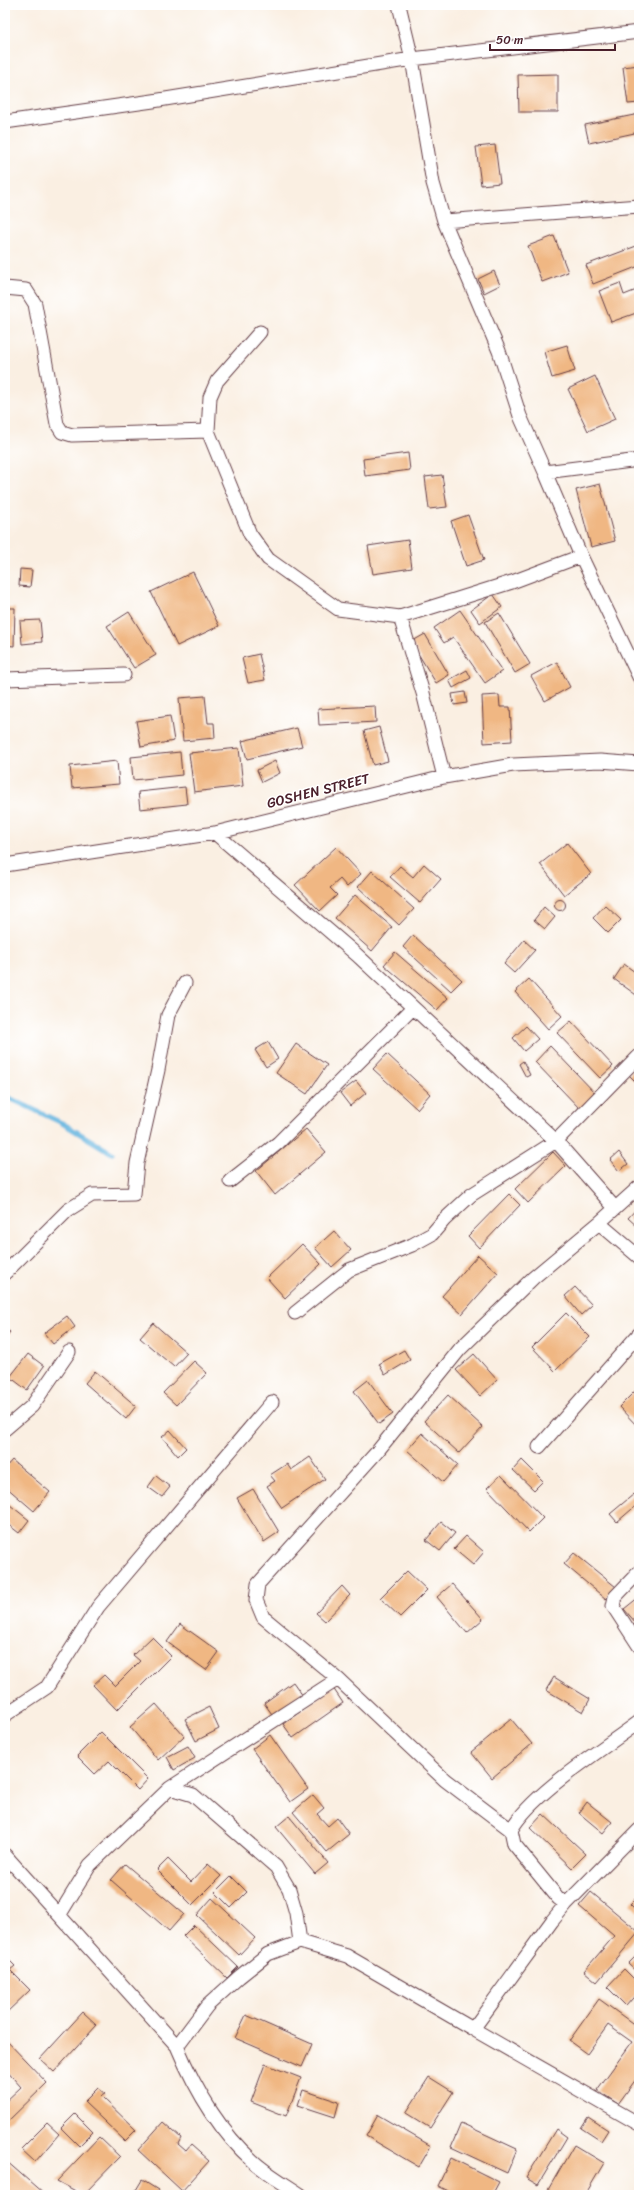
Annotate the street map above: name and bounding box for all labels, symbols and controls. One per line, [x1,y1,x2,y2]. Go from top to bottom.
scale bar [490,26,615,52]
text: 50 m [496,29,523,51]
street label: GOSHEN STREET [264,766,373,816]

